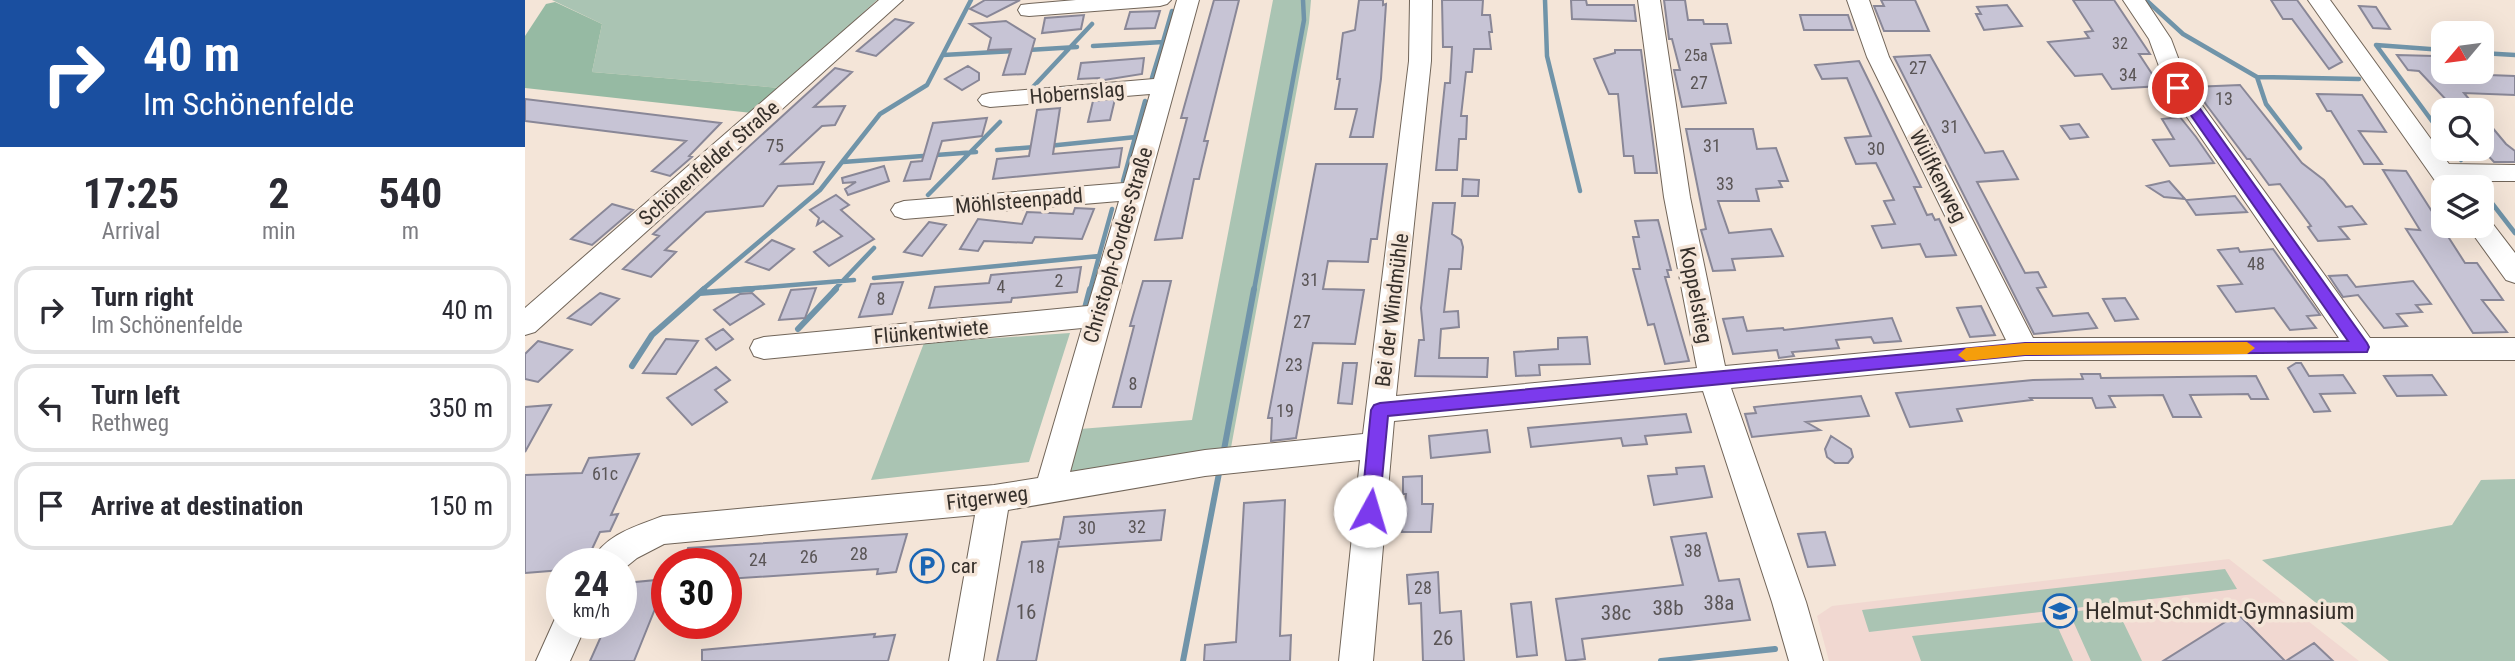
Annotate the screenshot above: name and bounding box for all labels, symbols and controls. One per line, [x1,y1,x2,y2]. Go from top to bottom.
north arrow [2431,21,2494,84]
map controls [2431,21,2494,238]
text: 40 m [143,26,240,83]
icon: right [28,28,119,119]
house number: 32 [2112,34,2128,53]
house number: 25a [1684,46,1708,65]
house number: 27 [1909,57,1927,78]
pin [2148,58,2208,118]
house number: 34 [2119,64,2137,85]
icon: arrive [2159,69,2197,107]
house number: 27 [1690,72,1708,93]
street label: Hobernslag [1029,77,1125,109]
text: Im Schönenfelde [143,85,354,123]
house number: 13 [2215,88,2233,109]
street label: Schönenfelder Straße [634,95,784,230]
button: search [2431,98,2494,161]
house number: 31 [1941,116,1959,137]
street label: Wülfkenweg [1904,126,1972,226]
house number: 75 [766,135,784,156]
house number: 31 [1703,135,1721,156]
house number: 30 [1867,138,1885,159]
street label: Christoph-Cordes-Straße [1079,144,1158,346]
text: 17:25 [83,169,179,218]
text: 2 [268,169,289,218]
text: 540 [378,169,442,218]
house number: 33 [1716,173,1734,194]
button: layers [2431,175,2494,238]
street label: Möhlsteenpadd [954,183,1084,219]
text: Arrival [102,218,160,245]
text: min [262,218,296,245]
text: m [402,218,419,245]
street label: Bei der Windmühle [1371,232,1413,388]
street label: Koppelstieg [1675,245,1717,345]
house number: 48 [2247,253,2265,274]
house number: 31 [1301,269,1319,290]
house number: 2 [1055,270,1064,291]
house number: 4 [997,276,1006,297]
text: Turn right [91,282,193,312]
house number: 8 [877,288,885,309]
icon: right [32,291,70,329]
text: 40 m [442,295,493,325]
house number: 27 [1293,311,1311,332]
text: Im Schönenfelde [91,312,243,339]
street label: Flünkentwiete [873,315,990,349]
house number: 23 [1285,354,1303,375]
house number: 8 [1129,373,1137,394]
text: Turn left [91,380,180,410]
icon: left [32,389,70,427]
text: 350 m [429,393,493,423]
house number: 19 [1276,400,1294,421]
text: Rethweg [91,410,169,437]
house number: 61c [592,463,618,484]
position arrow [1333,474,1407,548]
street label: Fitgerweg [945,481,1029,515]
icon: arrive [32,487,70,525]
text: Arrive at destination [91,491,303,521]
text: 150 m [429,491,493,521]
house number: 32 [1128,516,1146,537]
house number: 30 [1078,517,1096,538]
house number: 38 [1684,540,1702,561]
house number: 28 [850,543,868,564]
house number: 26 [800,546,818,567]
parking icon: car [908,547,946,585]
speed limit sign: 30 [651,548,742,639]
house number: 24 [749,549,767,570]
place label: car [951,554,977,578]
house number: 18 [1027,556,1045,577]
text: 24 [574,564,609,605]
house number: 28 [1414,577,1432,598]
house number: 38a [1704,591,1734,615]
school or university icon: Helmut-Schmidt-Gymnasium [2041,592,2079,630]
house number: 38b [1652,596,1684,620]
place label: Helmut-Schmidt-Gymnasium [2085,597,2355,625]
text: km/h [573,600,610,621]
house number: 16 [1016,600,1036,624]
house number: 38c [1601,601,1631,625]
house number: 26 [1433,626,1453,650]

